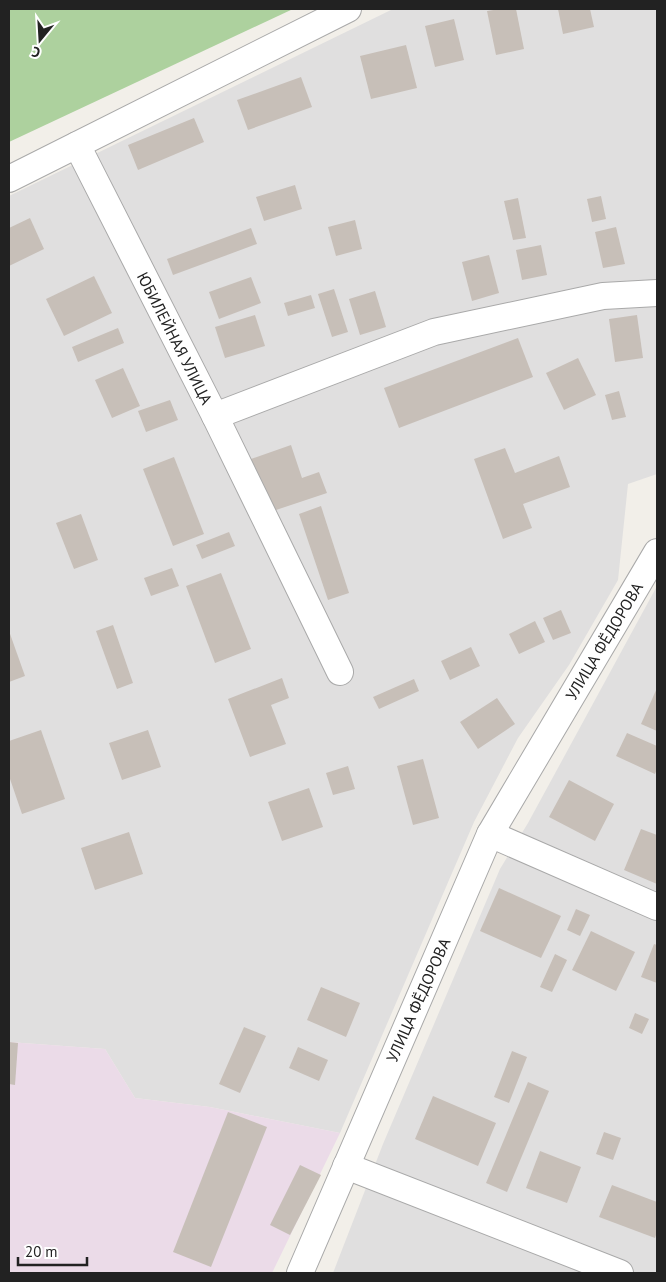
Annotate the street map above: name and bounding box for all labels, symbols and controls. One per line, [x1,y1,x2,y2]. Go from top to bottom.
north arrow [15,15,65,65]
text: С [29,43,42,62]
street label: ЮБИЛЕЙНАЯ УЛИЦА [133,268,217,408]
street label: УЛИЦА ФЁДОРОВА [561,578,647,704]
street label: УЛИЦА ФЁДОРОВА [382,934,455,1065]
scale bar [18,1234,86,1266]
text: 20 m [25,1242,58,1261]

